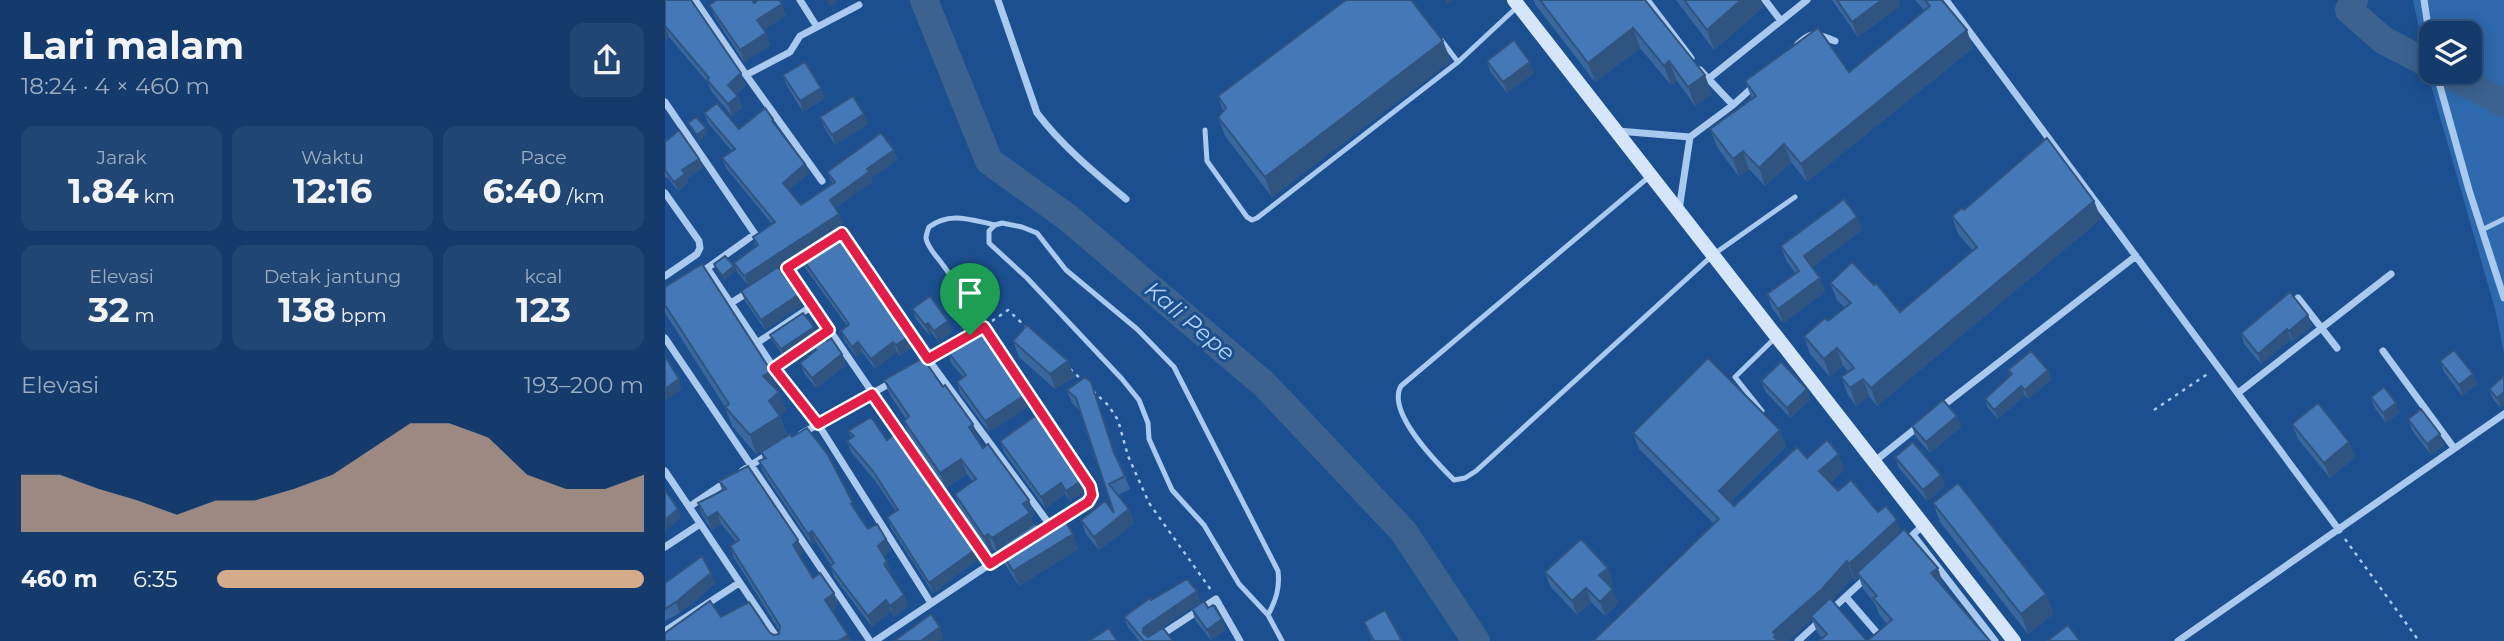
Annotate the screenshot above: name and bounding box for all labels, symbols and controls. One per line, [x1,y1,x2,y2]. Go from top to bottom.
map controls [2419,21,2482,84]
button: layers [2419,21,2482,84]
text: Lari malam [21,22,244,69]
button: share [570,23,644,97]
text: 18:24 · 4 × 460 m [21,72,210,100]
text: Jarak [96,146,147,169]
text: Waktu [301,146,364,169]
text: Pace [520,146,567,169]
text: 1.84 [68,169,139,212]
text: 12:16 [293,169,372,212]
text: 6:40 [482,169,562,212]
text: km [139,185,175,208]
text: /km [562,185,605,208]
pin [940,263,1000,335]
text: Elevasi [89,265,154,288]
text: Detak jantung [264,265,401,288]
text: kcal [525,265,562,288]
icon: arrive [951,274,989,312]
water label: Kali Pepe [1139,275,1241,367]
text: 32 [88,288,130,331]
text: 138 [278,288,336,331]
text: 123 [516,288,571,331]
text: m [130,304,155,327]
text: bpm [336,304,387,327]
text: Elevasi [21,371,99,399]
text: 193–200 m [524,371,644,399]
text: 460 m [21,565,98,593]
text: 6:35 [133,565,178,593]

